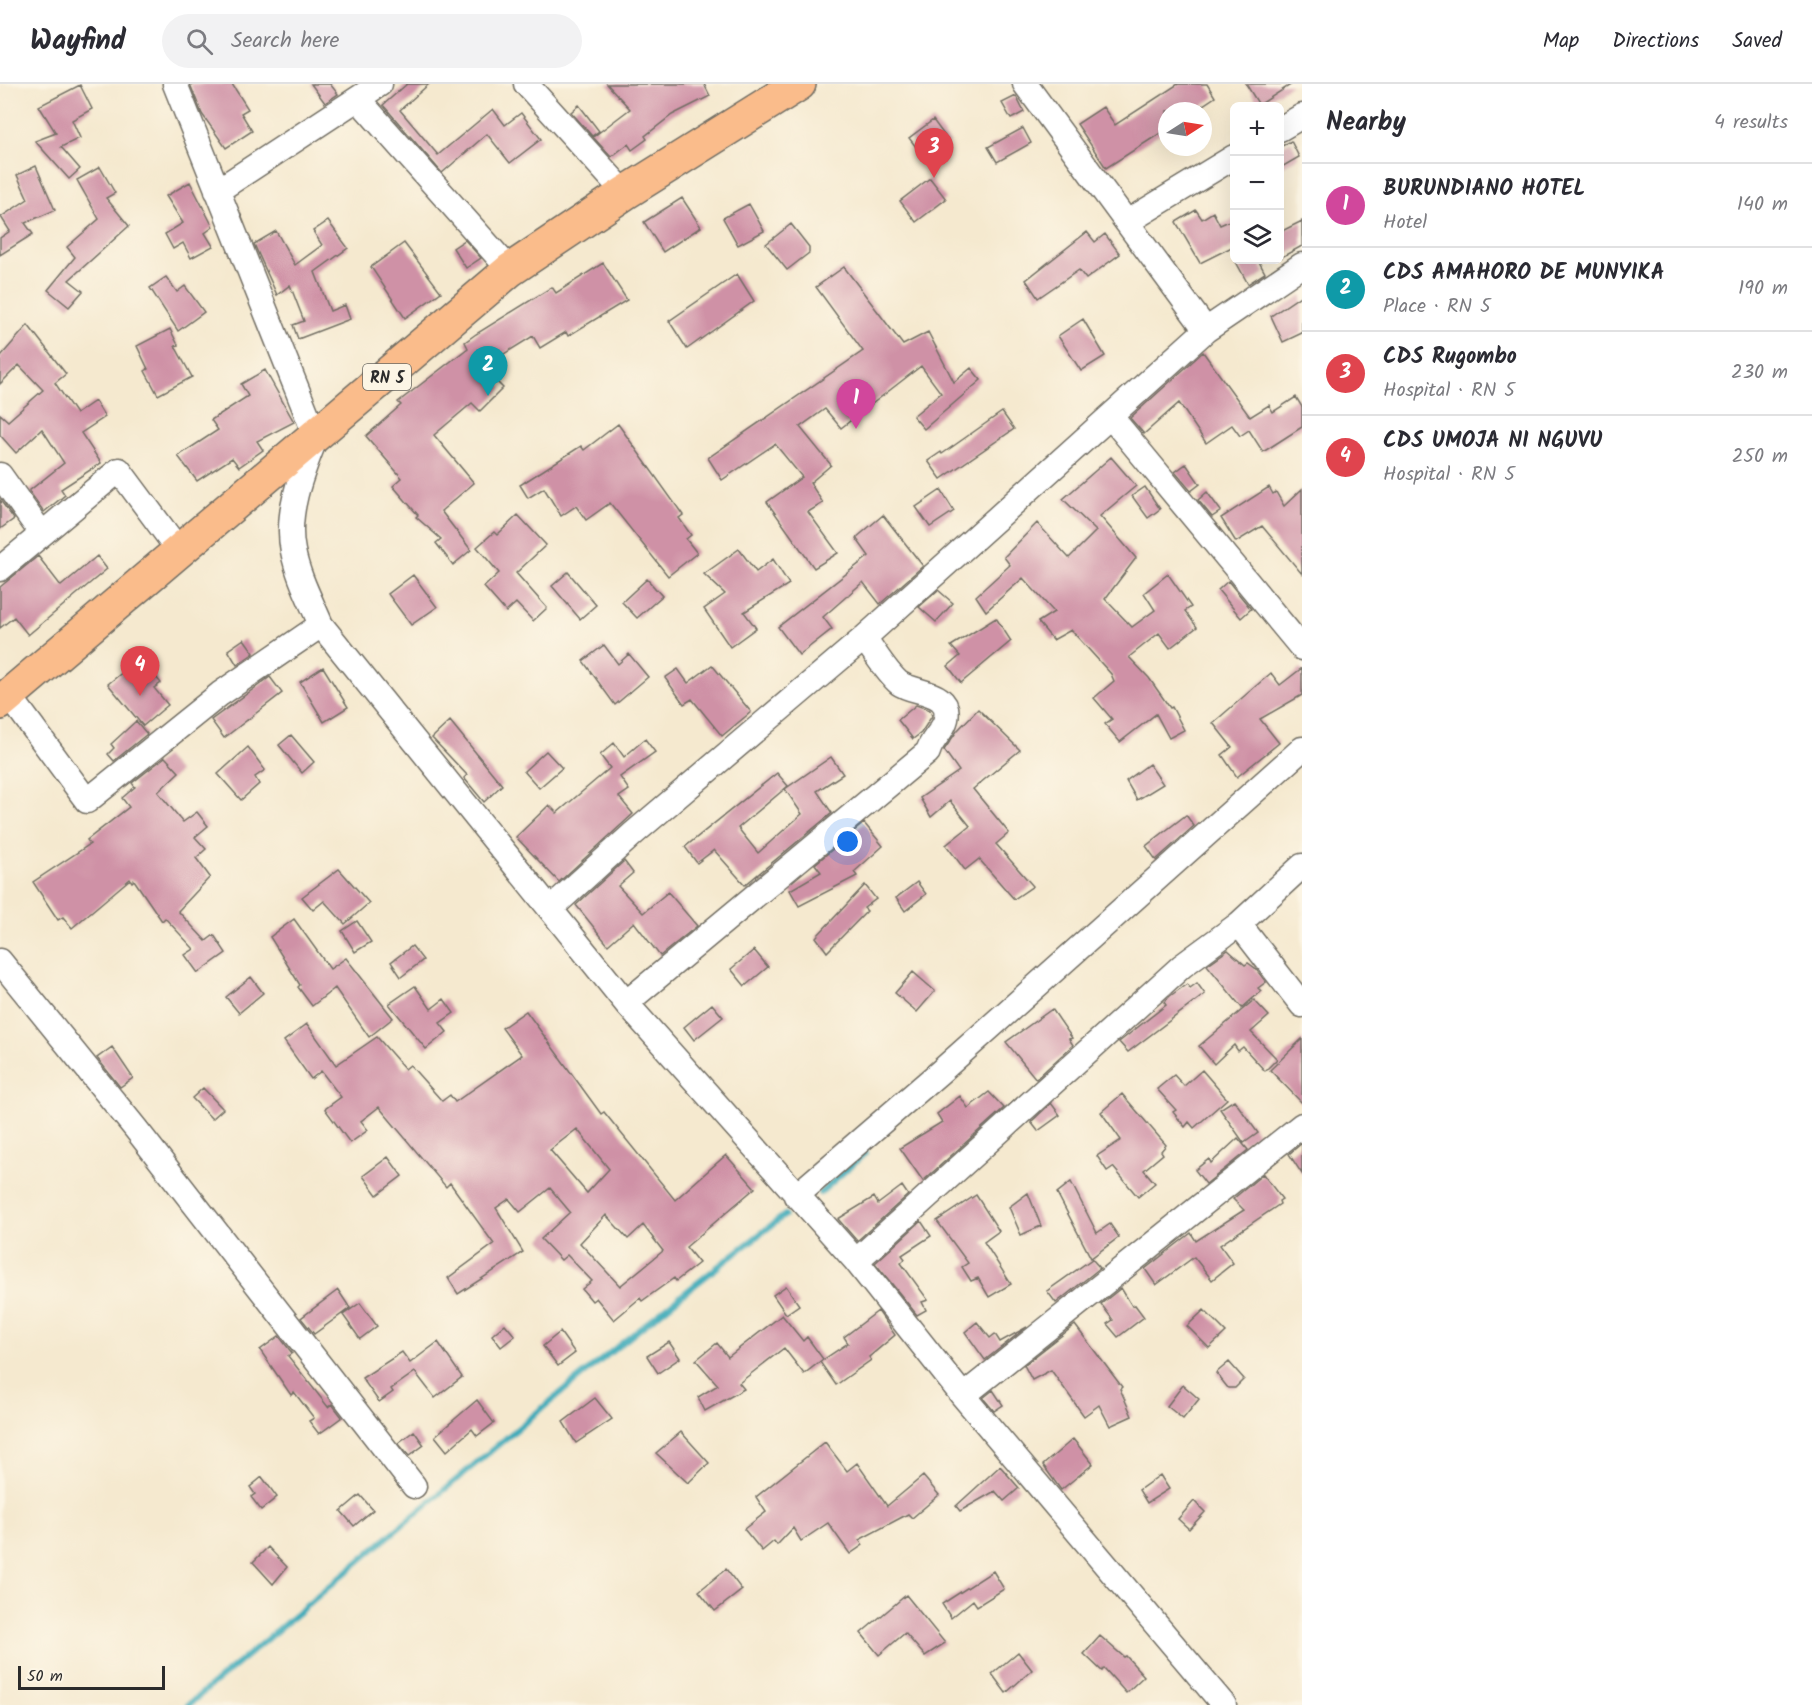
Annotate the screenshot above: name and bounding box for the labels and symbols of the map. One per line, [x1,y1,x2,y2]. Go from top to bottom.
north arrow [1158,102,1212,156]
pin: 3 [914,128,954,178]
pin: 2 [468,346,508,396]
road number: RN 5 [363,364,411,390]
pin: 1 [836,380,876,429]
pin: 4 [120,646,160,696]
your location [833,827,862,856]
scale bar [18,1663,165,1690]

